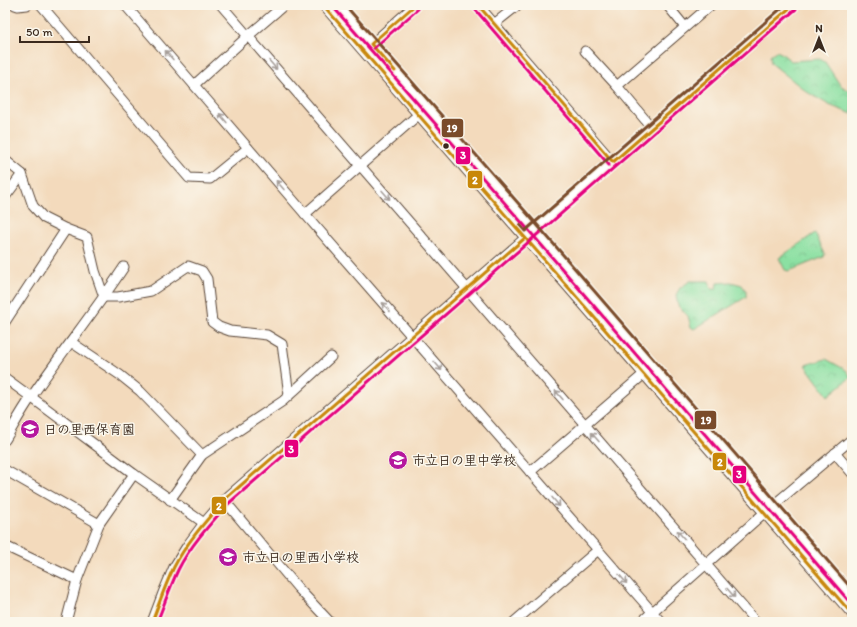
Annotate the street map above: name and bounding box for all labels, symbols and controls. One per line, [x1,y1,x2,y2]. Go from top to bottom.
scale bar [20,18,89,44]
north arrow [799,18,839,58]
text: N [815,22,823,35]
text: 50 m [26,25,52,39]
one-way arrow [164,50,173,60]
one-way arrow [269,60,278,71]
one-way arrow [218,113,227,123]
line badge: 19 [441,118,464,138]
text: 19 [447,122,458,135]
unlabelled marker [441,141,451,151]
line badge: 3 [455,146,471,165]
text: 3 [460,149,466,162]
line badge: 2 [467,170,483,189]
text: 2 [472,174,478,187]
one-way arrow [275,179,284,190]
one-way arrow [381,189,390,200]
one-way arrow [382,302,391,312]
one-way arrow [433,361,442,371]
one-way arrow [555,391,564,401]
line badge: 19 [694,410,717,430]
text: 19 [701,414,712,427]
school or university icon: 日の里西保育園 [19,418,41,440]
place label: 日の里西保育園 [44,422,135,437]
one-way arrow [591,432,600,443]
line badge: 3 [284,439,299,458]
text: 3 [288,443,294,456]
school or university icon: 市立日の里中学校 [387,449,409,471]
line badge: 2 [712,452,727,471]
place label: 市立日の里中学校 [412,453,516,468]
text: 2 [717,456,723,469]
line badge: 3 [732,465,747,484]
text: 3 [736,468,742,481]
line badge: 2 [211,496,227,515]
one-way arrow [551,496,560,507]
text: 2 [216,500,222,513]
one-way arrow [676,530,685,541]
school or university icon: 市立日の里西小学校 [217,546,239,568]
place label: 市立日の里西小学校 [242,550,359,565]
one-way arrow [619,574,628,584]
one-way arrow [726,588,735,598]

